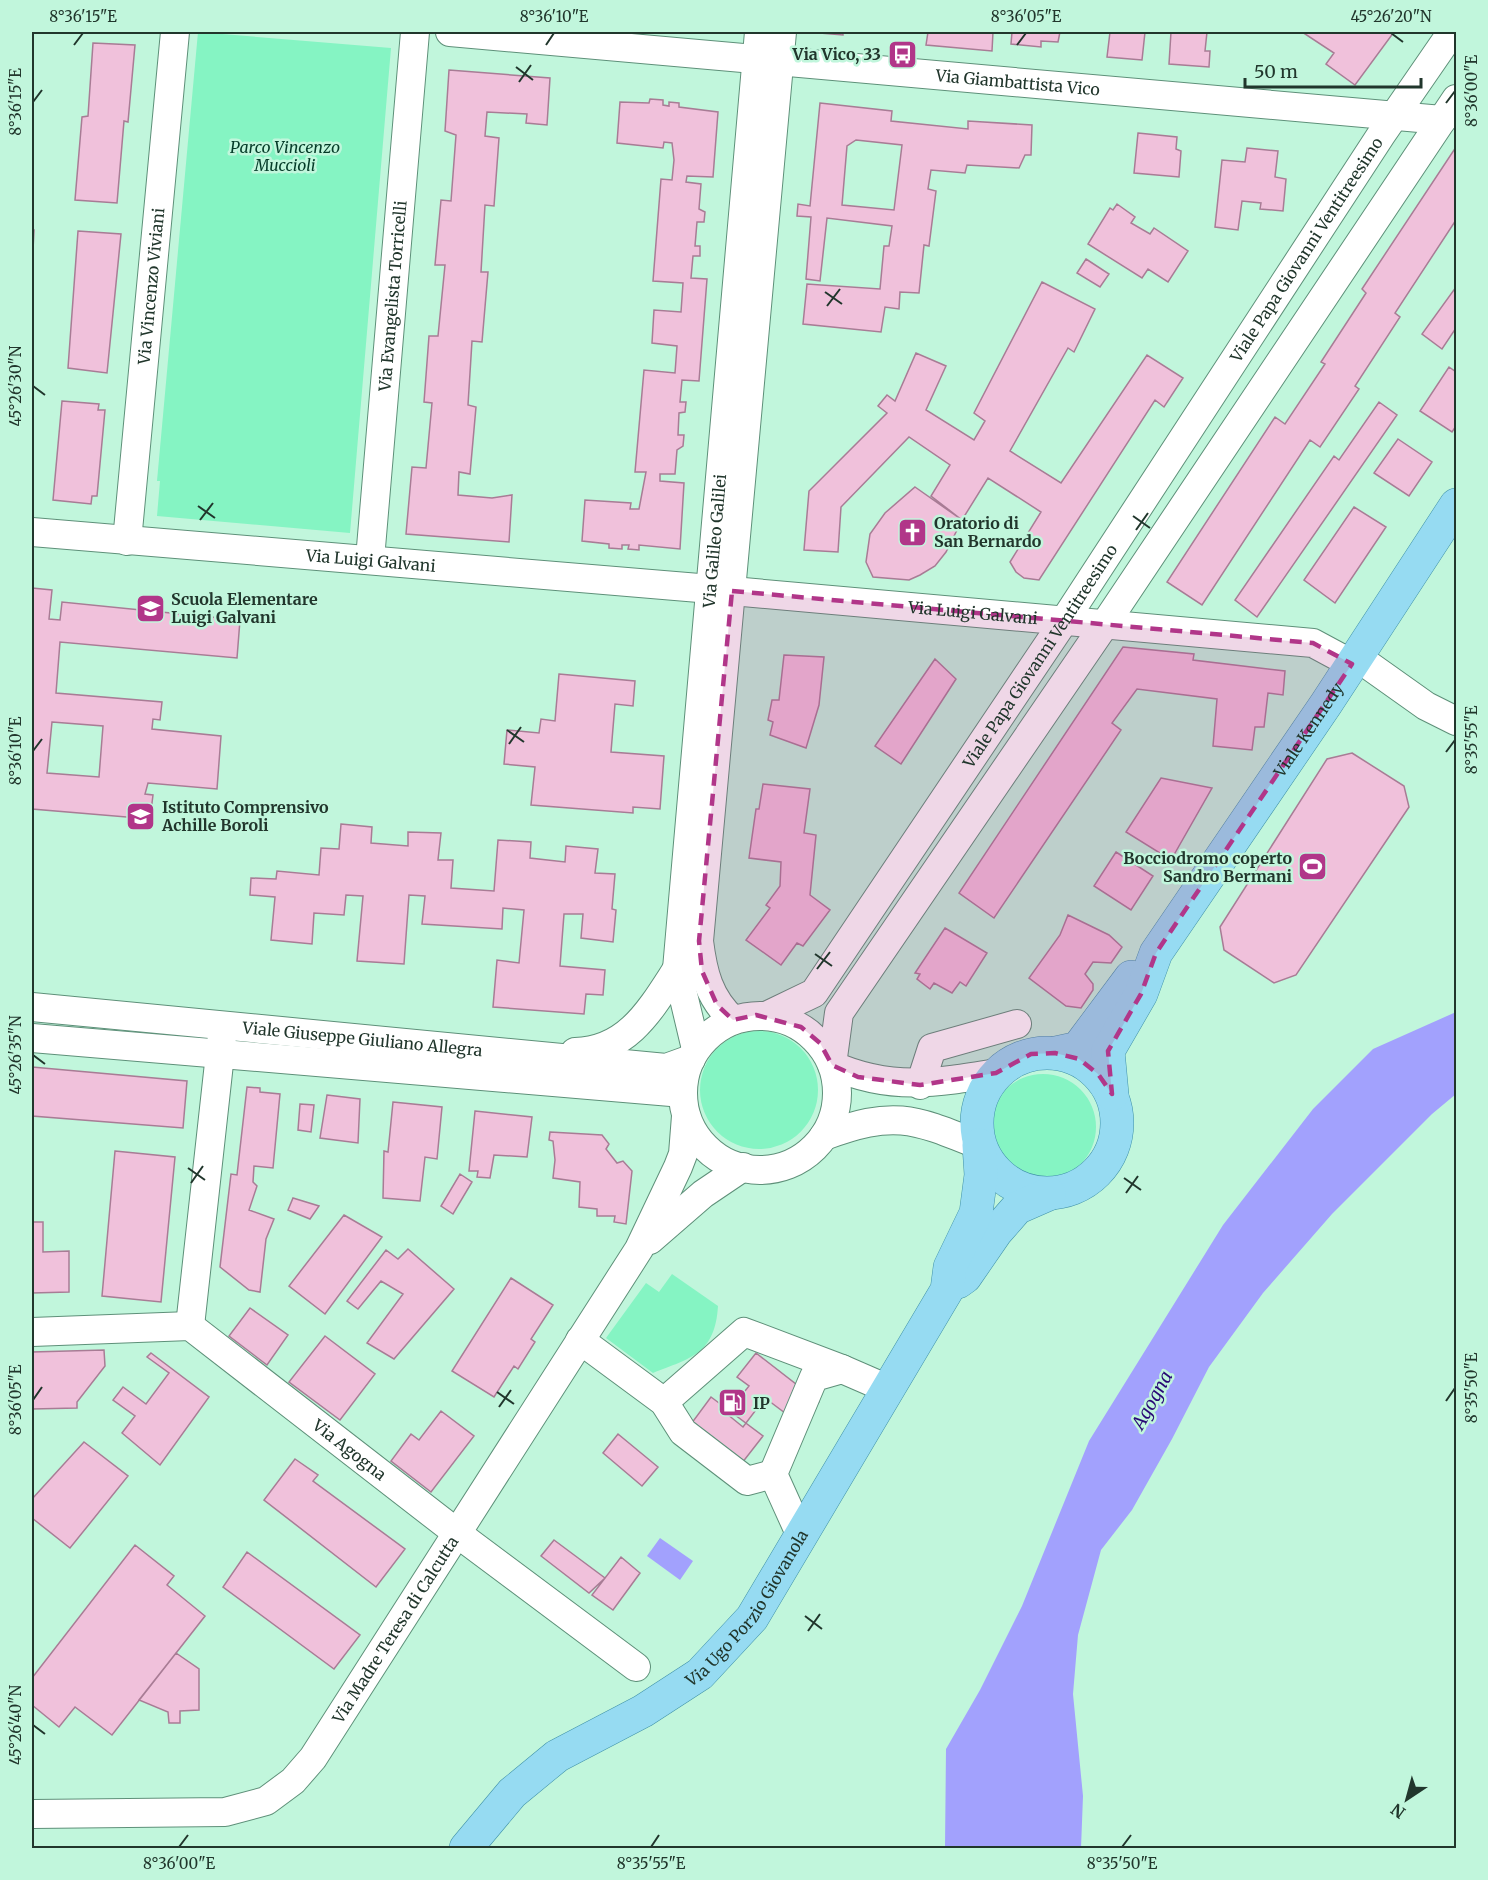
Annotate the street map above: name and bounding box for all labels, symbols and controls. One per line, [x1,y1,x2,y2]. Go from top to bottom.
text: 8°36'15"E [49,7,117,26]
text: 8°36'10"E [520,7,589,26]
text: 8°36'05"E [991,7,1062,26]
text: 45°26'20"N [1350,7,1432,26]
bus stop icon: Via Vico, 33 [886,38,918,70]
place label: Via Vico, 33 [792,44,881,65]
scale bar [1245,51,1420,89]
text: 8°36'00"E [1462,54,1481,127]
text: 50 m [1254,60,1298,83]
street label: Via Giambattista Vico [934,65,1101,100]
text: 8°36'15"E [6,68,25,136]
street label: Viale Papa Giovanni Ventitreesimo [1225,133,1387,366]
park label: Parco Vincenzo Muccioli [230,137,340,175]
street label: Via Evangelista Torricelli [374,200,411,393]
street label: Via Vincenzo Viviani [134,207,168,366]
text: 45°26'30"N [6,345,25,426]
street label: Via Galileo Galilei [699,473,730,610]
place label: Oratorio di San Bernardo [934,513,1042,551]
church icon: Oratorio di San Bernardo [897,516,929,548]
street label: Viale Papa Giovanni Ventitreesimo [958,540,1121,772]
street label: Via Luigi Galvani [304,545,436,576]
place label: Scuola Elementare Luigi Galvani [171,589,318,627]
school or university icon: Scuola Elementare Luigi Galvani [134,592,166,624]
street label: Via Luigi Galvani [906,597,1039,628]
street label: Viale Kennedy [1269,678,1348,782]
text: 8°35'55"E [1462,705,1481,774]
text: 8°36'10"E [6,716,25,785]
place label: Istituto Comprensivo Achille Boroli [161,797,329,835]
school or university icon: Istituto Comprensivo Achille Boroli [125,800,157,832]
place label: Bocciodromo coperto Sandro Bermani [1123,848,1293,886]
sports icon: Bocciodromo coperto Sandro Bermani [1297,851,1329,883]
text: 45°26'35"N [6,1015,25,1095]
street label: Viale Giuseppe Giuliano Allegra [241,1017,484,1060]
text: 8°35'50"E [1462,1352,1481,1423]
text: 8°36'05"E [6,1364,25,1435]
water label: Agogna [1126,1367,1177,1435]
fuel station icon: IP [716,1387,748,1419]
place label: IP [753,1393,770,1413]
street label: Via Agogna [308,1414,391,1485]
street label: Via Ugo Porzio Giovanola [681,1526,812,1691]
street label: Via Madre Teresa di Calcutta [327,1532,463,1728]
text: 45°26'40"N [6,1685,25,1765]
north arrow [1377,1769,1437,1829]
text: N [1387,1799,1409,1823]
text: 8°36'00"E [143,1854,216,1873]
text: 8°35'55"E [617,1854,686,1873]
text: 8°35'50"E [1087,1854,1158,1873]

